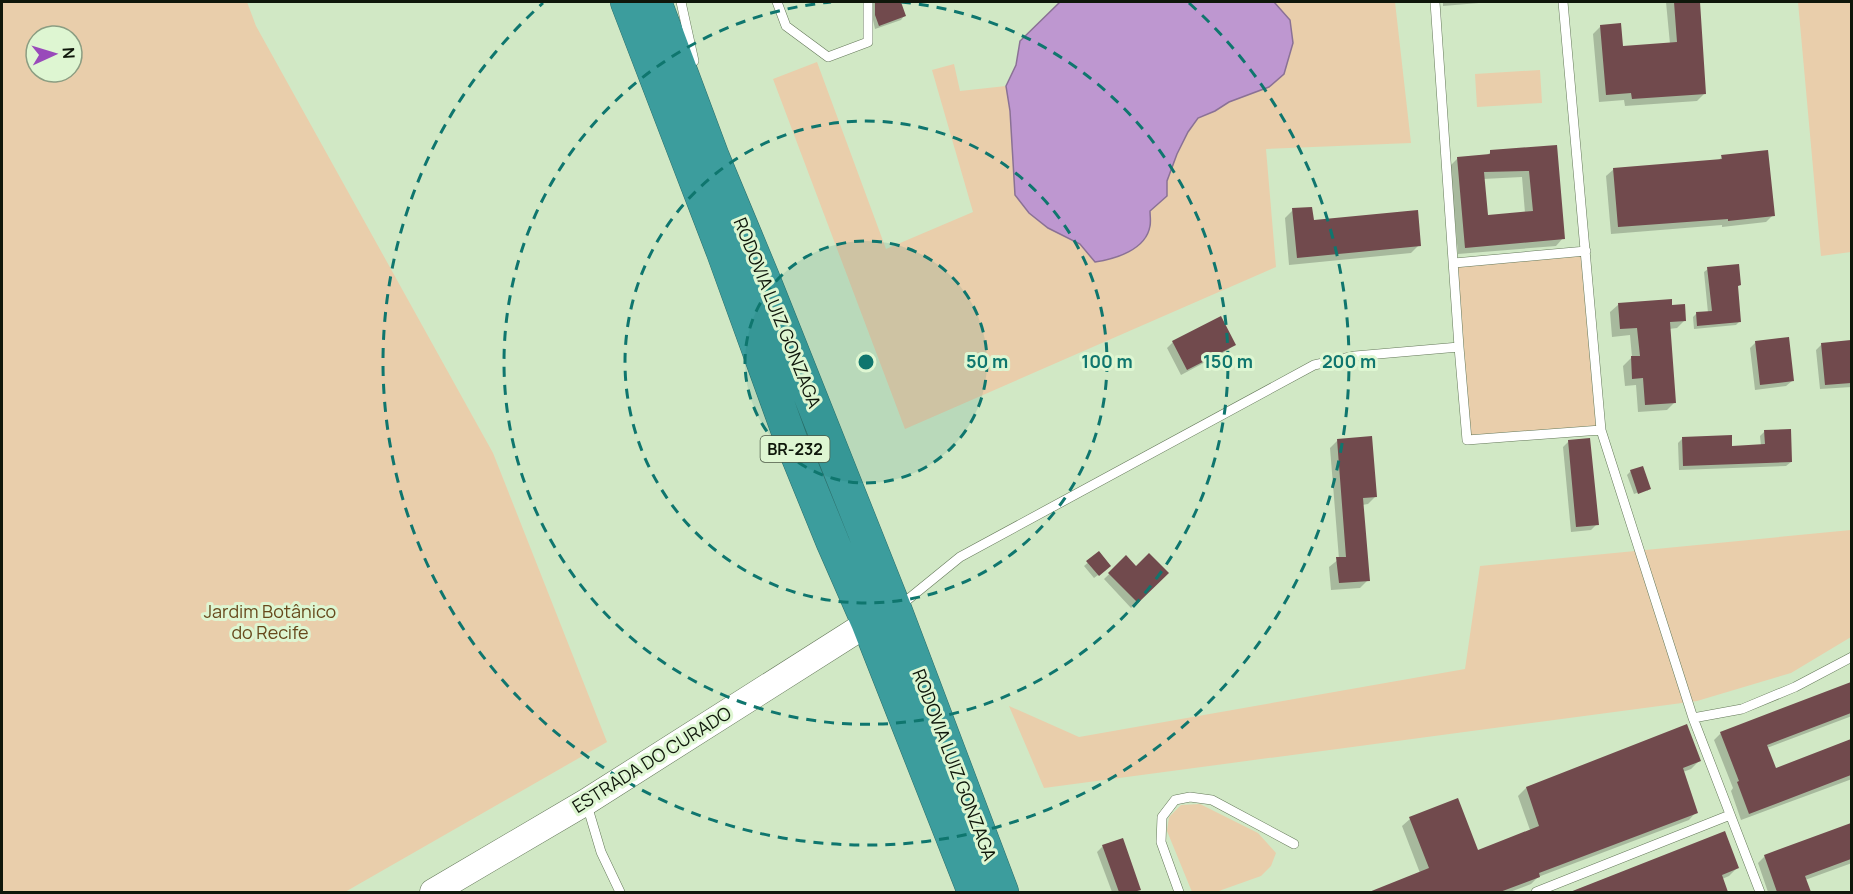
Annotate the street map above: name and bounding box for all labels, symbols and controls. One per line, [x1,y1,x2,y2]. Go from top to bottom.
north arrow [24,24,84,84]
text: N [58,46,80,59]
street label: RODOVIA LUIZ GONZAGA [729,214,827,412]
text: 50 m [966,349,1008,373]
text: 100 m [1081,349,1133,373]
text: 150 m [1203,349,1253,373]
text: 200 m [1322,349,1376,373]
centre of rings [856,352,876,372]
road number: BR-232 [760,436,830,462]
park label: Jardim Botânico do Recife [204,599,336,644]
street label: RODOVIA LUIZ GONZAGA [907,665,1003,865]
street label: ESTRADA DO CURADO [567,700,736,818]

